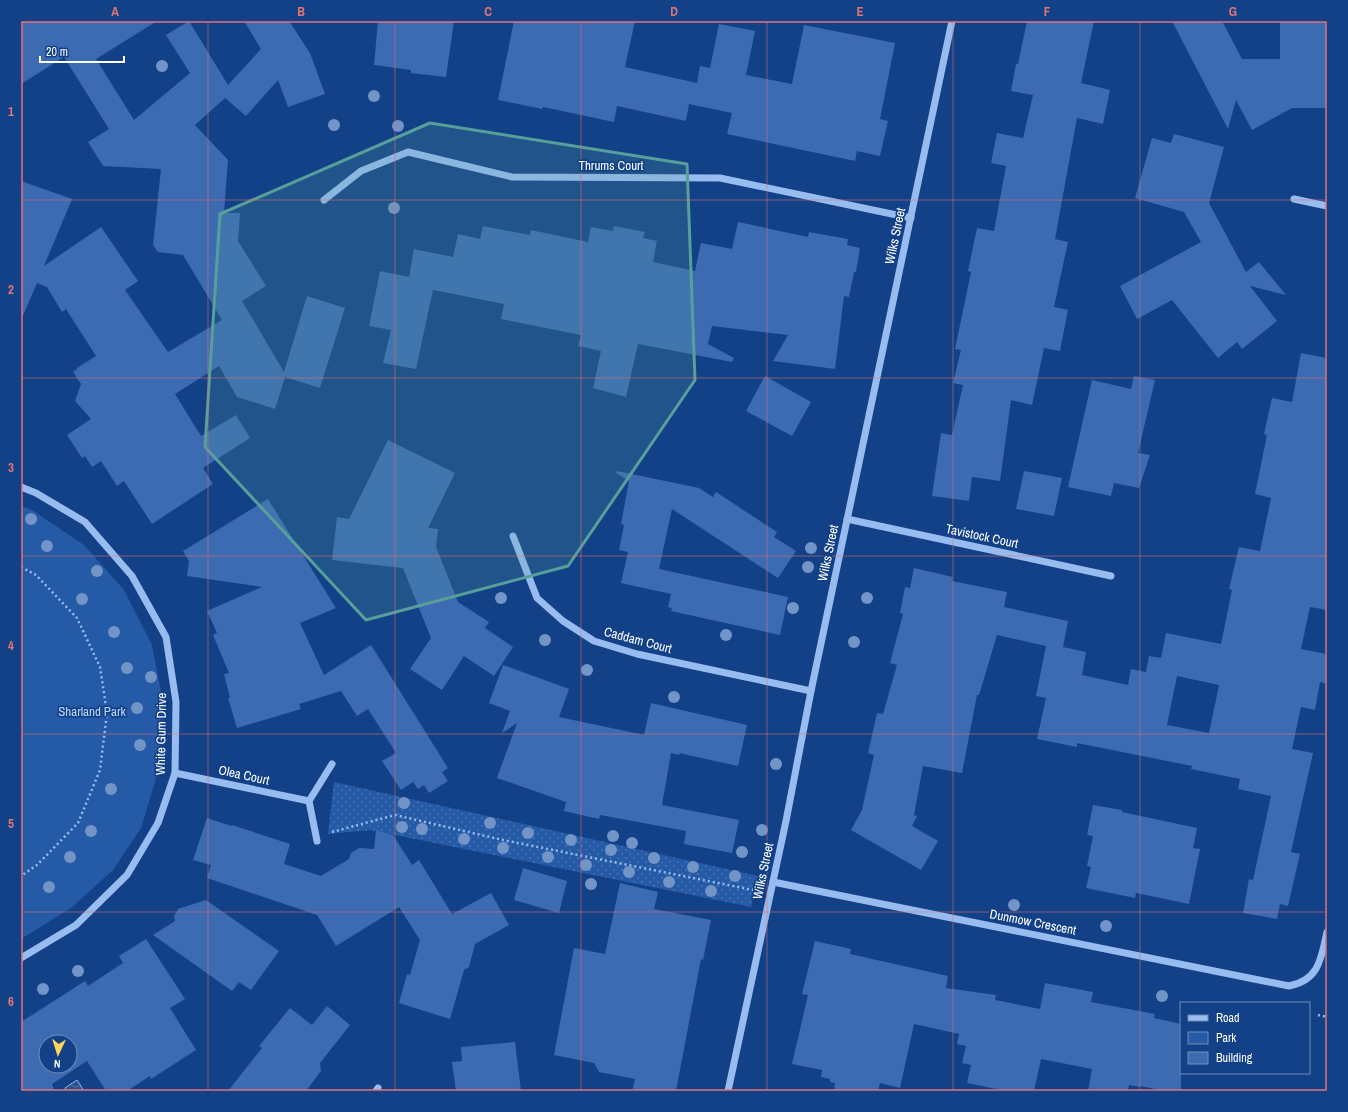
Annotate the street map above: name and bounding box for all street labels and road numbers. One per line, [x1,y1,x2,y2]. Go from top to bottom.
street label: Thrums Court [578,157,644,174]
street label: Wilks Street [881,206,909,266]
street label: Tavistock Court [944,520,1020,552]
street label: Wilks Street [814,523,842,583]
street label: Caddam Court [602,623,674,657]
street label: White Gum Drive [152,693,170,775]
street label: Olea Court [217,761,271,789]
street label: Wilks Street [749,841,777,901]
street label: Dunmow Crescent [988,905,1078,939]

